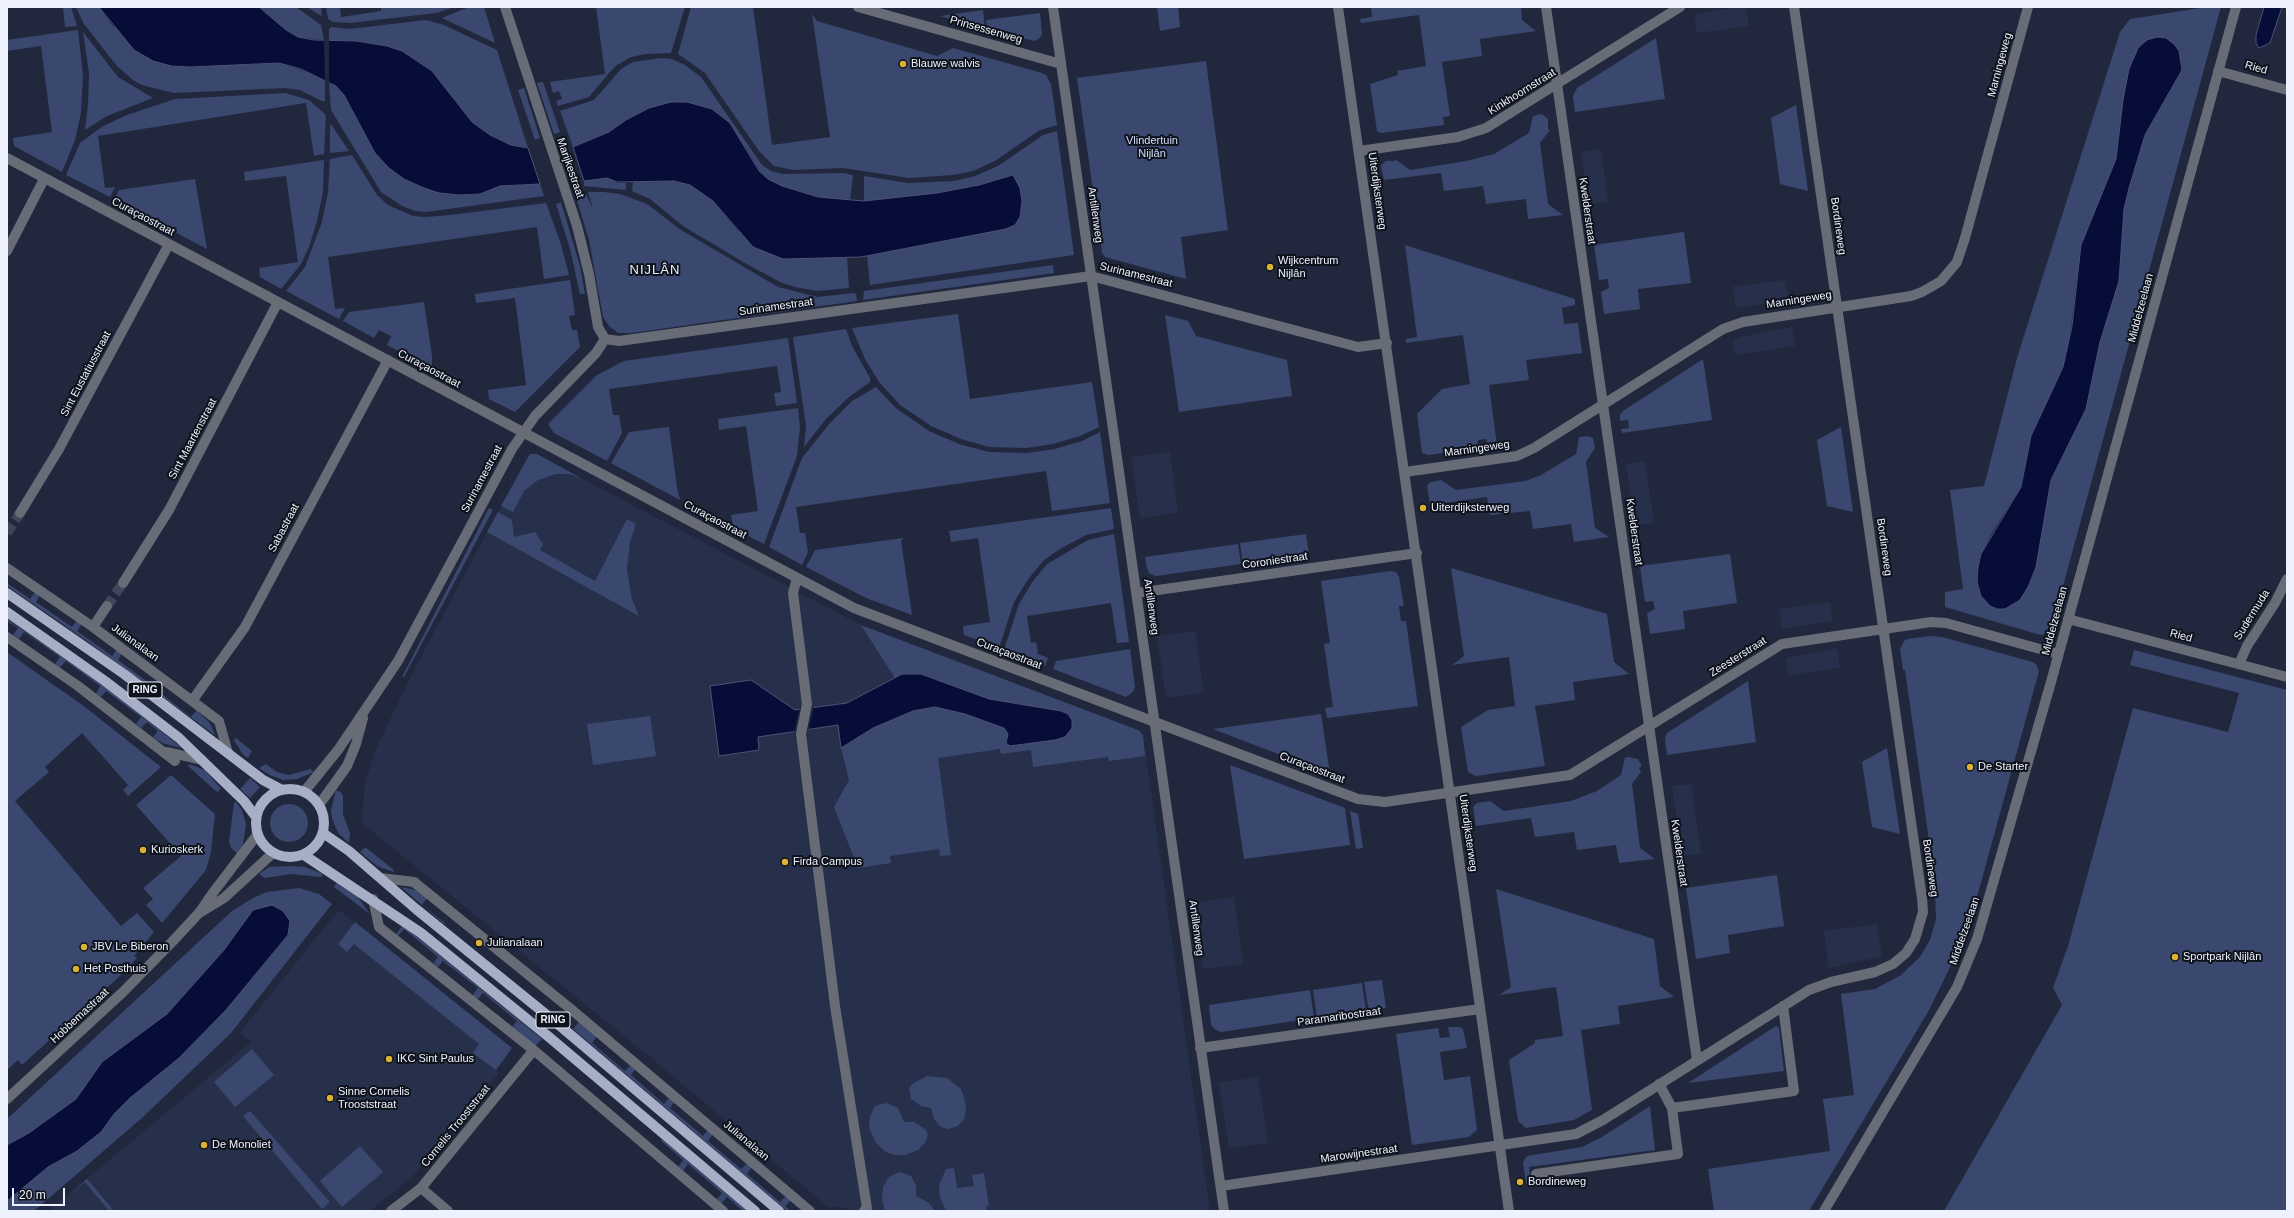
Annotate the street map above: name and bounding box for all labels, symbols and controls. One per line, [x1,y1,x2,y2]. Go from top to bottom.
street label: Prinsessenweg [948,13,1024,47]
street label: Marningeweg [1985,31,2015,99]
place label: Blauwe walvis [911,57,980,71]
marker: Blauwe walvis [898,59,908,69]
street label: Ried [2243,59,2269,77]
street label: Kinkhoornstraat [1486,66,1558,118]
park label: Vlindertuin Nijlân [1126,134,1178,160]
street label: Marijkestraat [554,136,586,200]
street label: Uiterdijksterweg [1365,151,1389,231]
street label: Kwelderstraat [1576,177,1598,245]
street label: Antillenweg [1085,186,1105,244]
street label: Curaçaostraat [109,195,177,239]
street label: Bordineweg [1827,196,1849,256]
place label: Wijkcentrum Nijlân [1278,254,1339,280]
street label: Surinamestraat [1098,260,1174,290]
district label: NIJLÂN [630,262,680,278]
marker: Wijkcentrum Nijlân [1265,262,1275,272]
street label: Middelzeelaan [2125,272,2157,344]
street label: Marningeweg [1765,288,1833,312]
street label: Surinamestraat [738,295,814,319]
street label: Sint Eustatiusstraat [58,329,114,419]
street label: Curaçaostraat [395,347,463,391]
street label: Sint Maartenstraat [166,396,220,482]
street label: Marningeweg [1443,438,1511,460]
street label: Surinamestraat [459,443,505,515]
street label: Curaçaostraat [681,498,749,542]
street label: Kwelderstraat [1623,498,1645,566]
street label: Sabastraat [266,501,302,555]
place label: Uiterdijksterweg [1431,501,1509,515]
marker: Uiterdijksterweg [1418,503,1428,513]
street label: Bordineweg [1873,517,1895,577]
street label: Coroniestraat [1241,550,1309,572]
street label: Antillenweg [1141,578,1161,636]
street label: Middelzeelaan [2039,585,2071,657]
street label: Sudermuda [2231,587,2273,643]
street label: Julianalaan [109,621,161,665]
street label: Ried [2168,627,2194,645]
street label: Zeesterstraat [1707,634,1769,680]
street label: Curaçaostraat [974,635,1044,673]
road number: RING [128,682,162,698]
street label: Curaçaostraat [1277,749,1347,787]
place label: De Starter [1978,760,2028,774]
marker: De Starter [1965,762,1975,772]
street label: Uiterdijksterweg [1456,793,1480,873]
street label: Kwelderstraat [1668,819,1690,887]
street label: Bordineweg [1919,838,1941,898]
place label: Kurioskerk [151,843,203,857]
marker: Kurioskerk [138,845,148,855]
place label: Firda Campus [793,855,862,869]
marker: Firda Campus [780,857,790,867]
street label: Middelzeelaan [1947,895,1983,967]
street label: Antillenweg [1186,899,1206,957]
place label: Julianalaan [487,936,543,950]
marker: Julianalaan [474,938,484,948]
place label: JBV Le Biberon [92,940,168,954]
marker: JBV Le Biberon [79,942,89,952]
place label: Sportpark Nijlân [2183,950,2261,964]
marker: Sportpark Nijlân [2170,952,2180,962]
place label: Het Posthuis [84,962,146,976]
marker: Het Posthuis [71,964,81,974]
street label: Hobbemastraat [48,986,112,1046]
street label: Paramaribostraat [1296,1005,1382,1029]
road number: RING [536,1012,570,1028]
place label: IKC Sint Paulus [397,1052,474,1066]
marker: IKC Sint Paulus [384,1054,394,1064]
street label: Cornelis Trooststraat [419,1082,493,1170]
place label: Sinne Cornelis Trooststraat [338,1085,410,1111]
marker: Sinne Cornelis Trooststraat [325,1093,335,1103]
street label: Julianalaan [720,1118,772,1164]
place label: De Monoliet [212,1138,271,1152]
marker: De Monoliet [199,1140,209,1150]
street label: Marowijnestraat [1320,1142,1398,1166]
place label: Bordineweg [1528,1175,1586,1189]
marker: Bordineweg [1515,1177,1525,1187]
scale bar [14,1180,67,1206]
text: 20 m [19,1188,46,1202]

